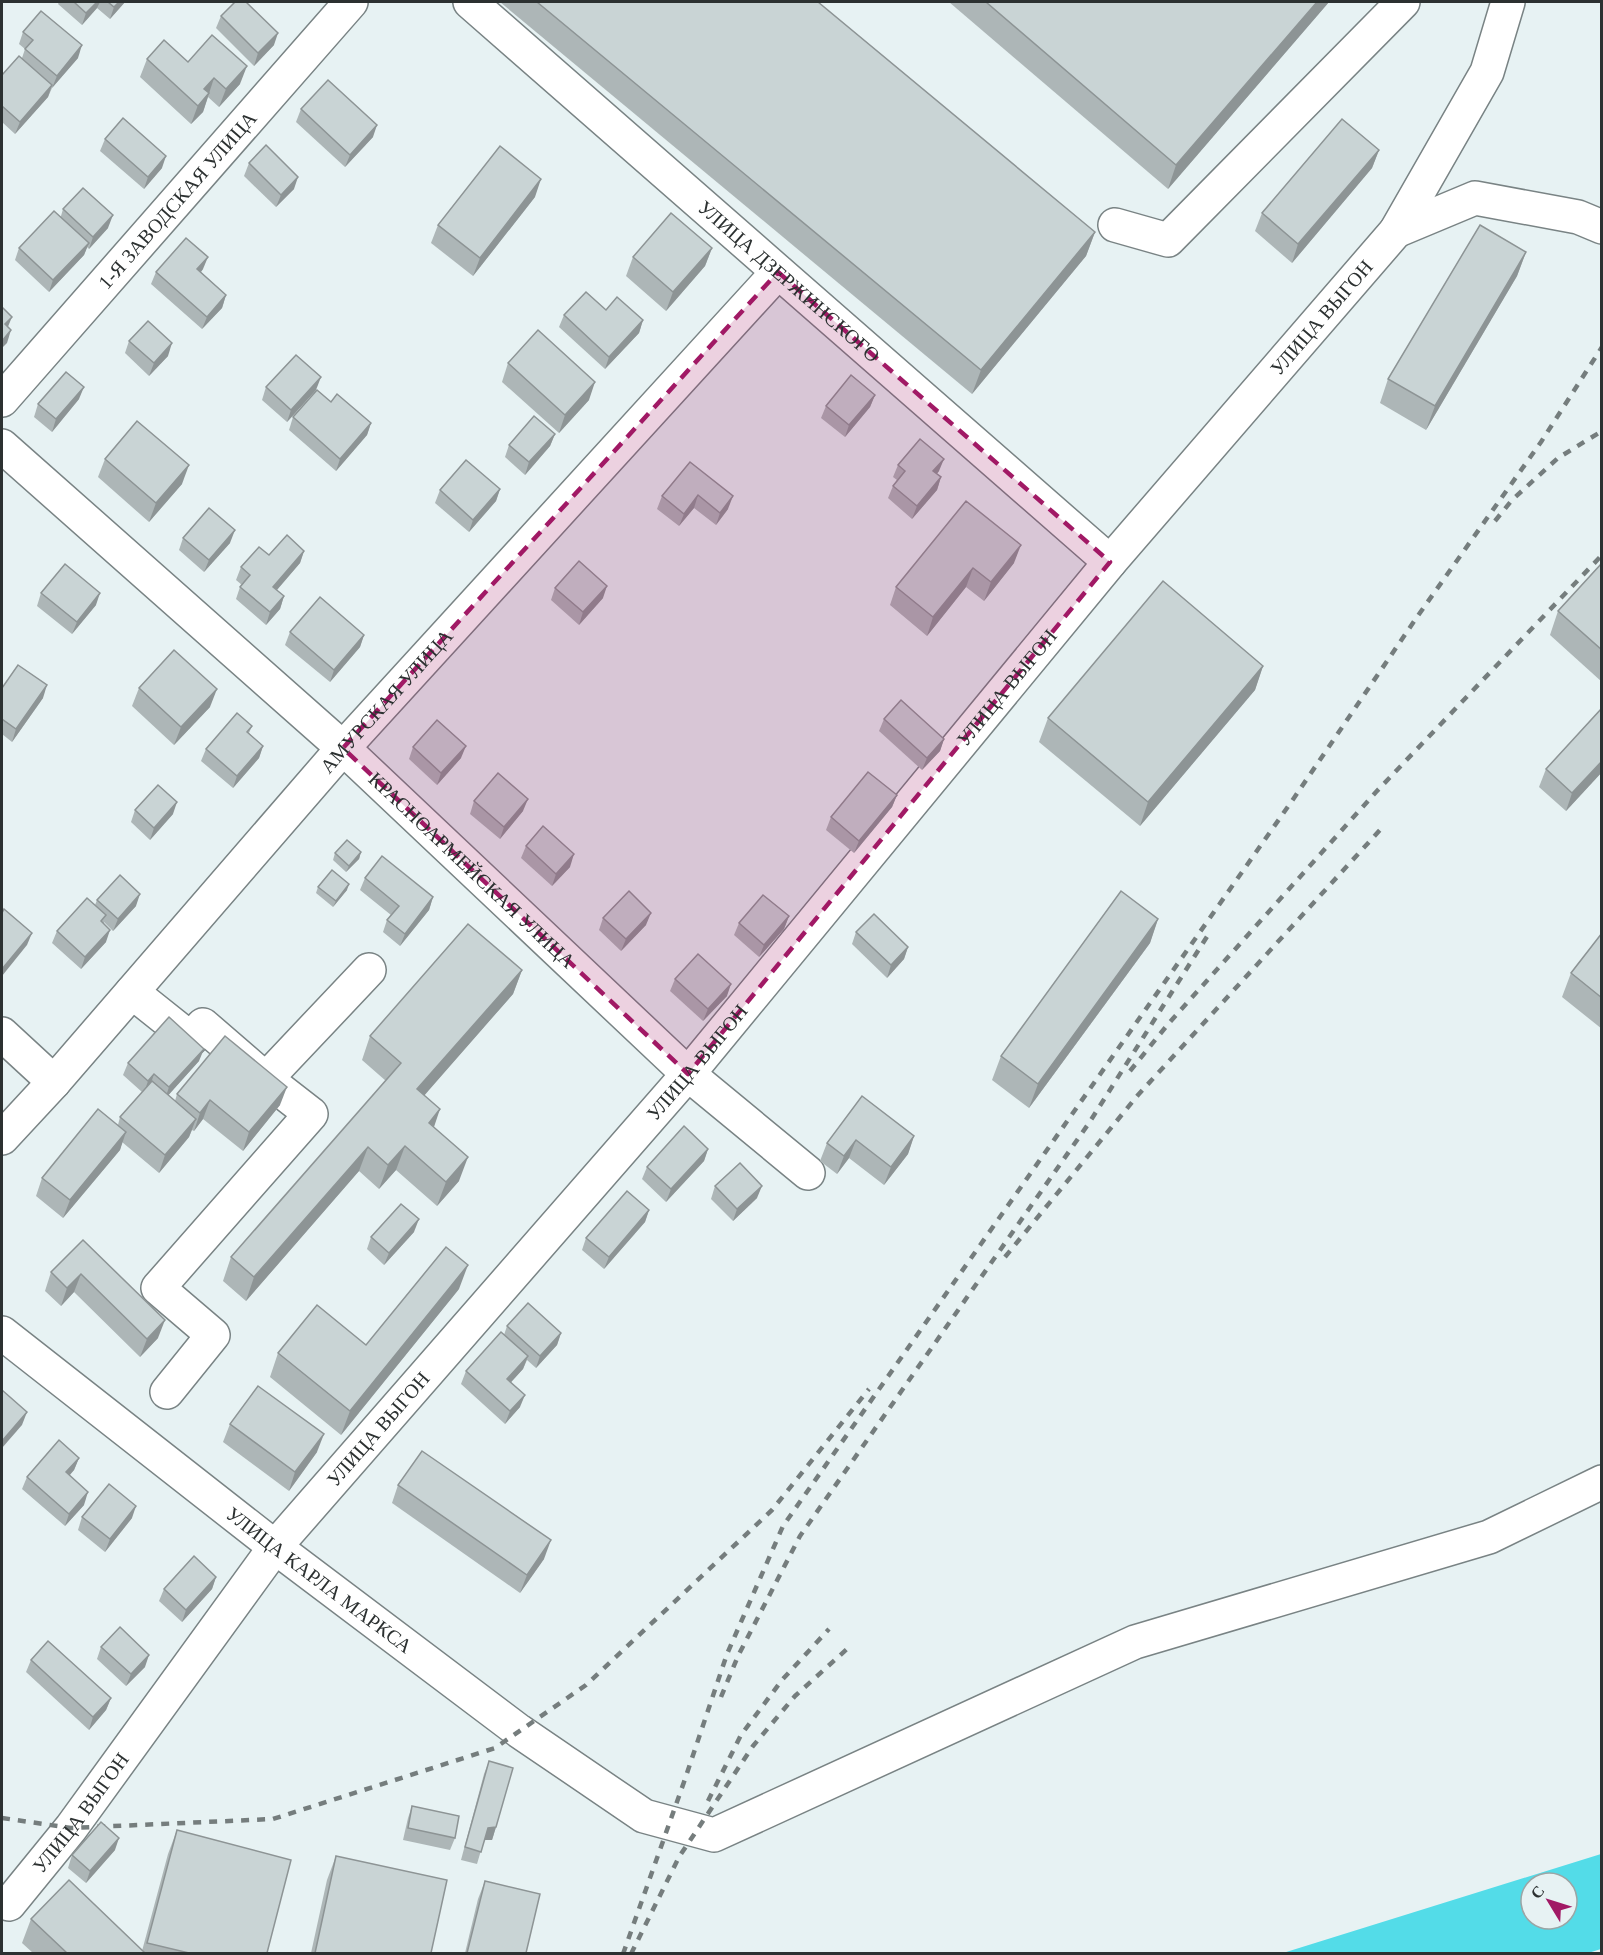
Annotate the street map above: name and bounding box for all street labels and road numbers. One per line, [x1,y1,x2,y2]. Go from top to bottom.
street label: 1-Я ЗАВОДСКАЯ УЛИЦА [94,107,261,293]
street label: УЛИЦА ДЗЕРЖИНСКОГО [694,196,884,366]
street label: УЛИЦА ВЫГОН [1266,255,1377,379]
street label: АМУРСКАЯ УЛИЦА [316,624,457,777]
street label: УЛИЦА ВЫГОН [952,625,1061,750]
street label: КРАСНОАРМЕЙСКАЯ УЛИЦА [365,767,580,973]
street label: УЛИЦА ВЫГОН [642,1000,752,1125]
street label: УЛИЦА ВЫГОН [322,1367,434,1491]
street label: УЛИЦА КАРЛА МАРКСА [222,1502,417,1658]
street label: УЛИЦА ВЫГОН [28,1749,133,1877]

